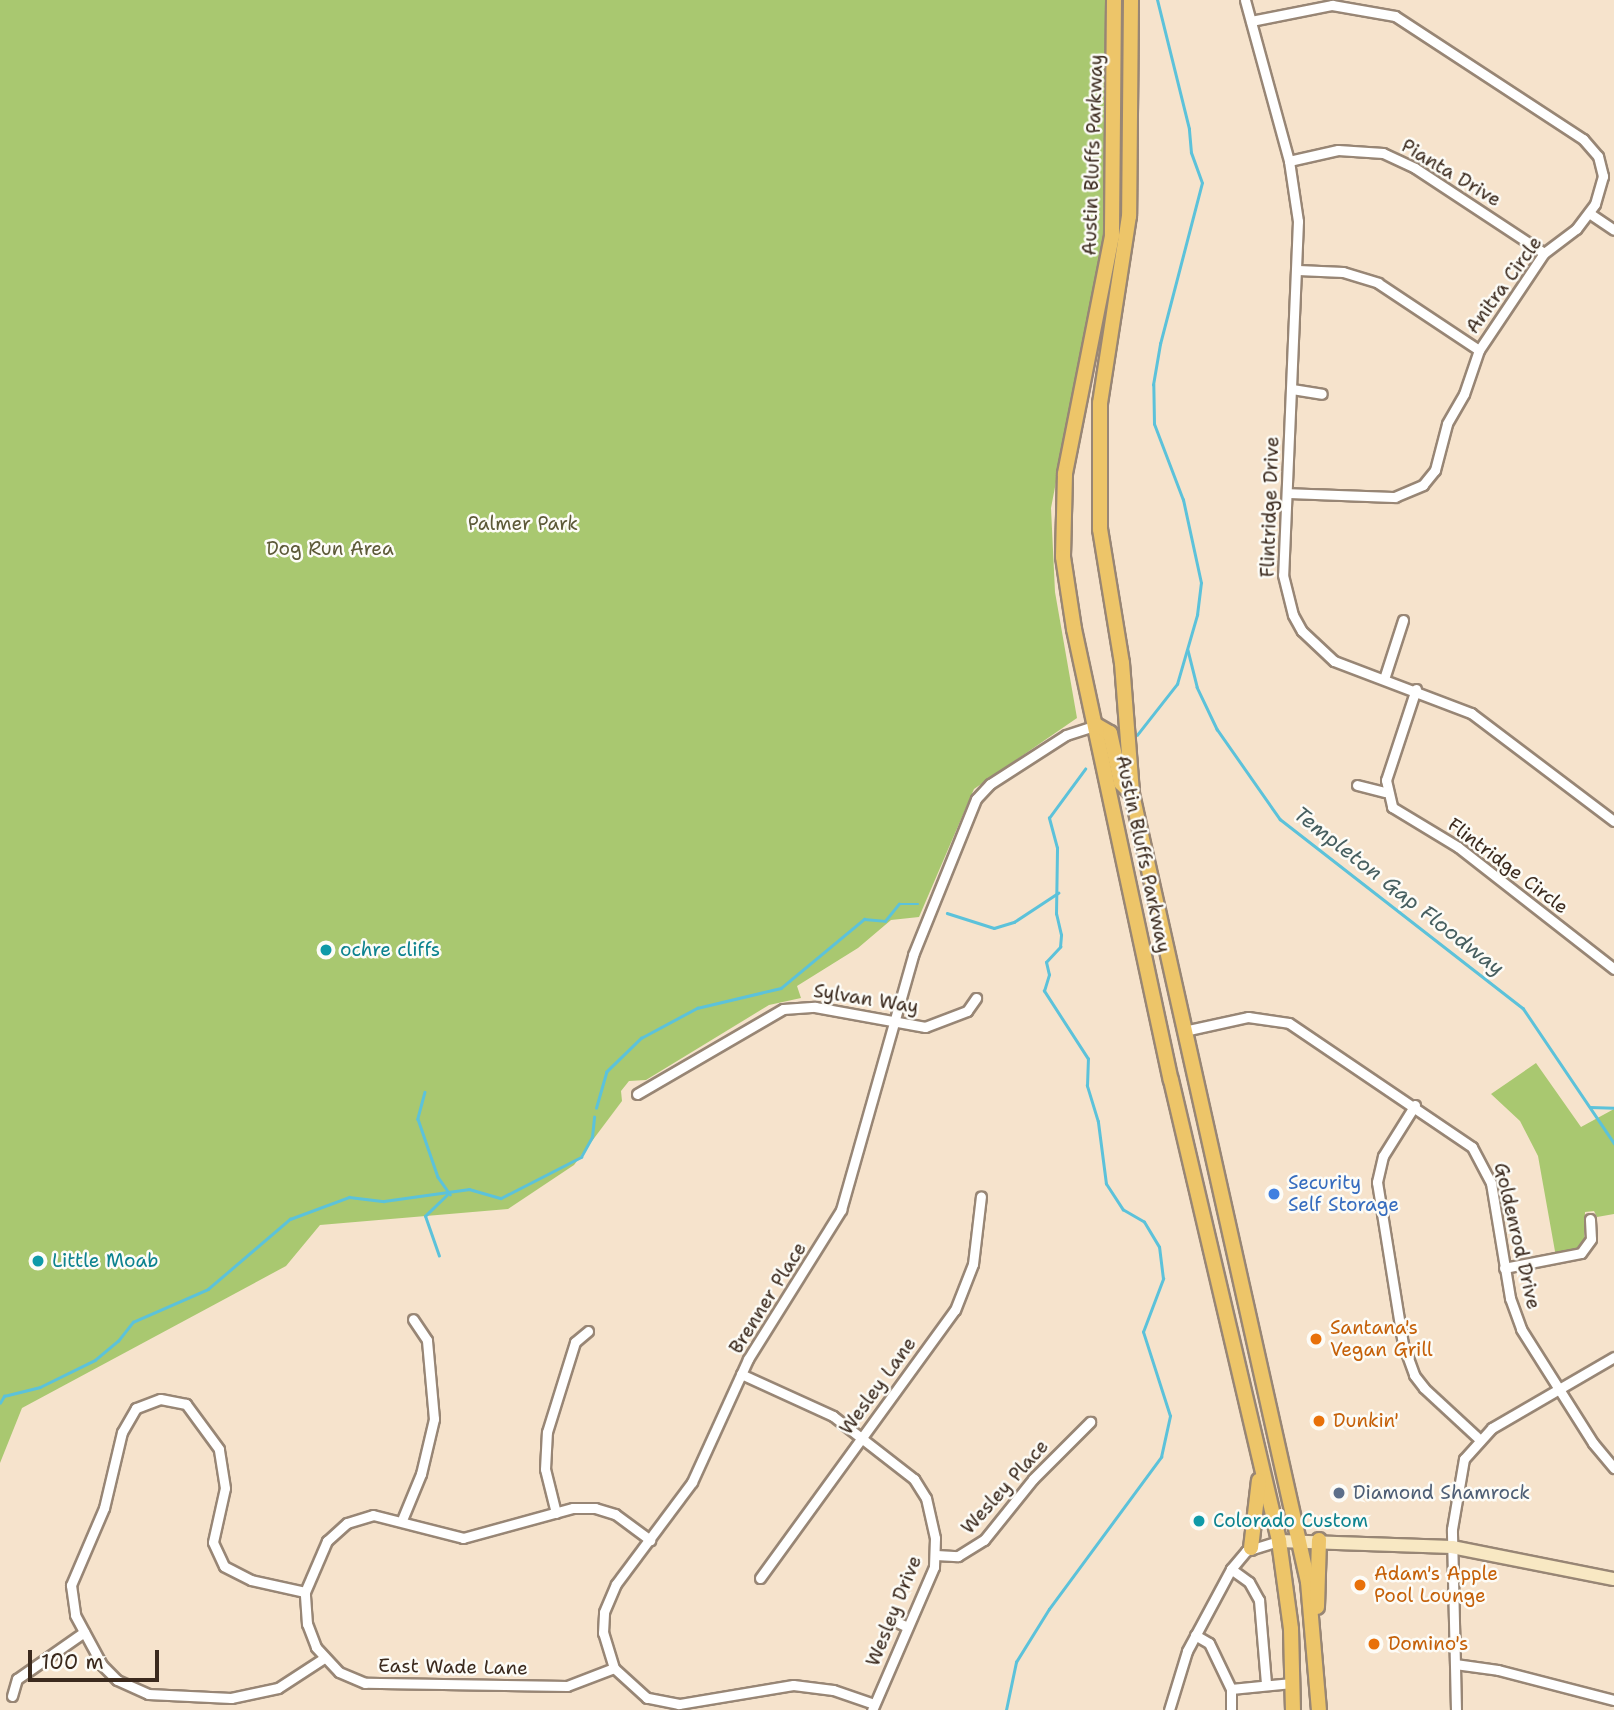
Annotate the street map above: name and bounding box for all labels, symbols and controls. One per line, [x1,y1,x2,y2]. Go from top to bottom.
street label: Austin Bluffs Parkway [1078,54,1108,256]
street label: Pianta Drive [1397,134,1505,212]
street label: Anitra Circle [1461,232,1547,338]
street label: Flintridge Drive [1256,436,1284,578]
park label: Palmer Park [468,513,578,535]
park label: Dog Run Area [266,538,394,560]
street label: Austin Bluffs Parkway [1111,753,1175,955]
water label: Templeton Gap Floodway [1289,801,1509,981]
street label: Flintridge Circle [1443,813,1573,919]
place label: ochre cliffs [340,939,440,961]
marker: ochre cliffs [318,942,334,958]
street label: Sylvan Way [812,979,920,1019]
street label: Goldenrod Drive [1489,1160,1545,1312]
place label: Security Self Storage [1288,1172,1399,1216]
marker: Security Self Storage [1266,1186,1282,1202]
street label: Brenner Place [725,1238,811,1358]
place label: Little Moab [52,1250,158,1272]
marker: Little Moab [30,1253,46,1269]
place label: Santana's Vegan Grill [1330,1317,1433,1361]
marker: Santana's Vegan Grill [1308,1331,1324,1347]
street label: Wesley Lane [835,1333,921,1439]
place label: Dunkin' [1333,1410,1399,1432]
marker: Dunkin' [1311,1413,1327,1429]
street label: Wesley Place [957,1435,1053,1539]
place label: Diamond Shamrock [1353,1482,1530,1504]
marker: Diamond Shamrock [1331,1485,1347,1501]
place label: Colorado Custom [1213,1510,1368,1532]
marker: Colorado Custom [1191,1513,1207,1529]
street label: Wesley Drive [861,1552,927,1670]
place label: Adam's Apple Pool Lounge [1374,1563,1498,1607]
marker: Adam's Apple Pool Lounge [1352,1577,1368,1593]
place label: Domino's [1388,1633,1468,1655]
scale bar [32,1636,163,1680]
marker: Domino's [1366,1636,1382,1652]
text: 100 m [41,1648,104,1676]
street label: East Wade Lane [378,1654,528,1680]

